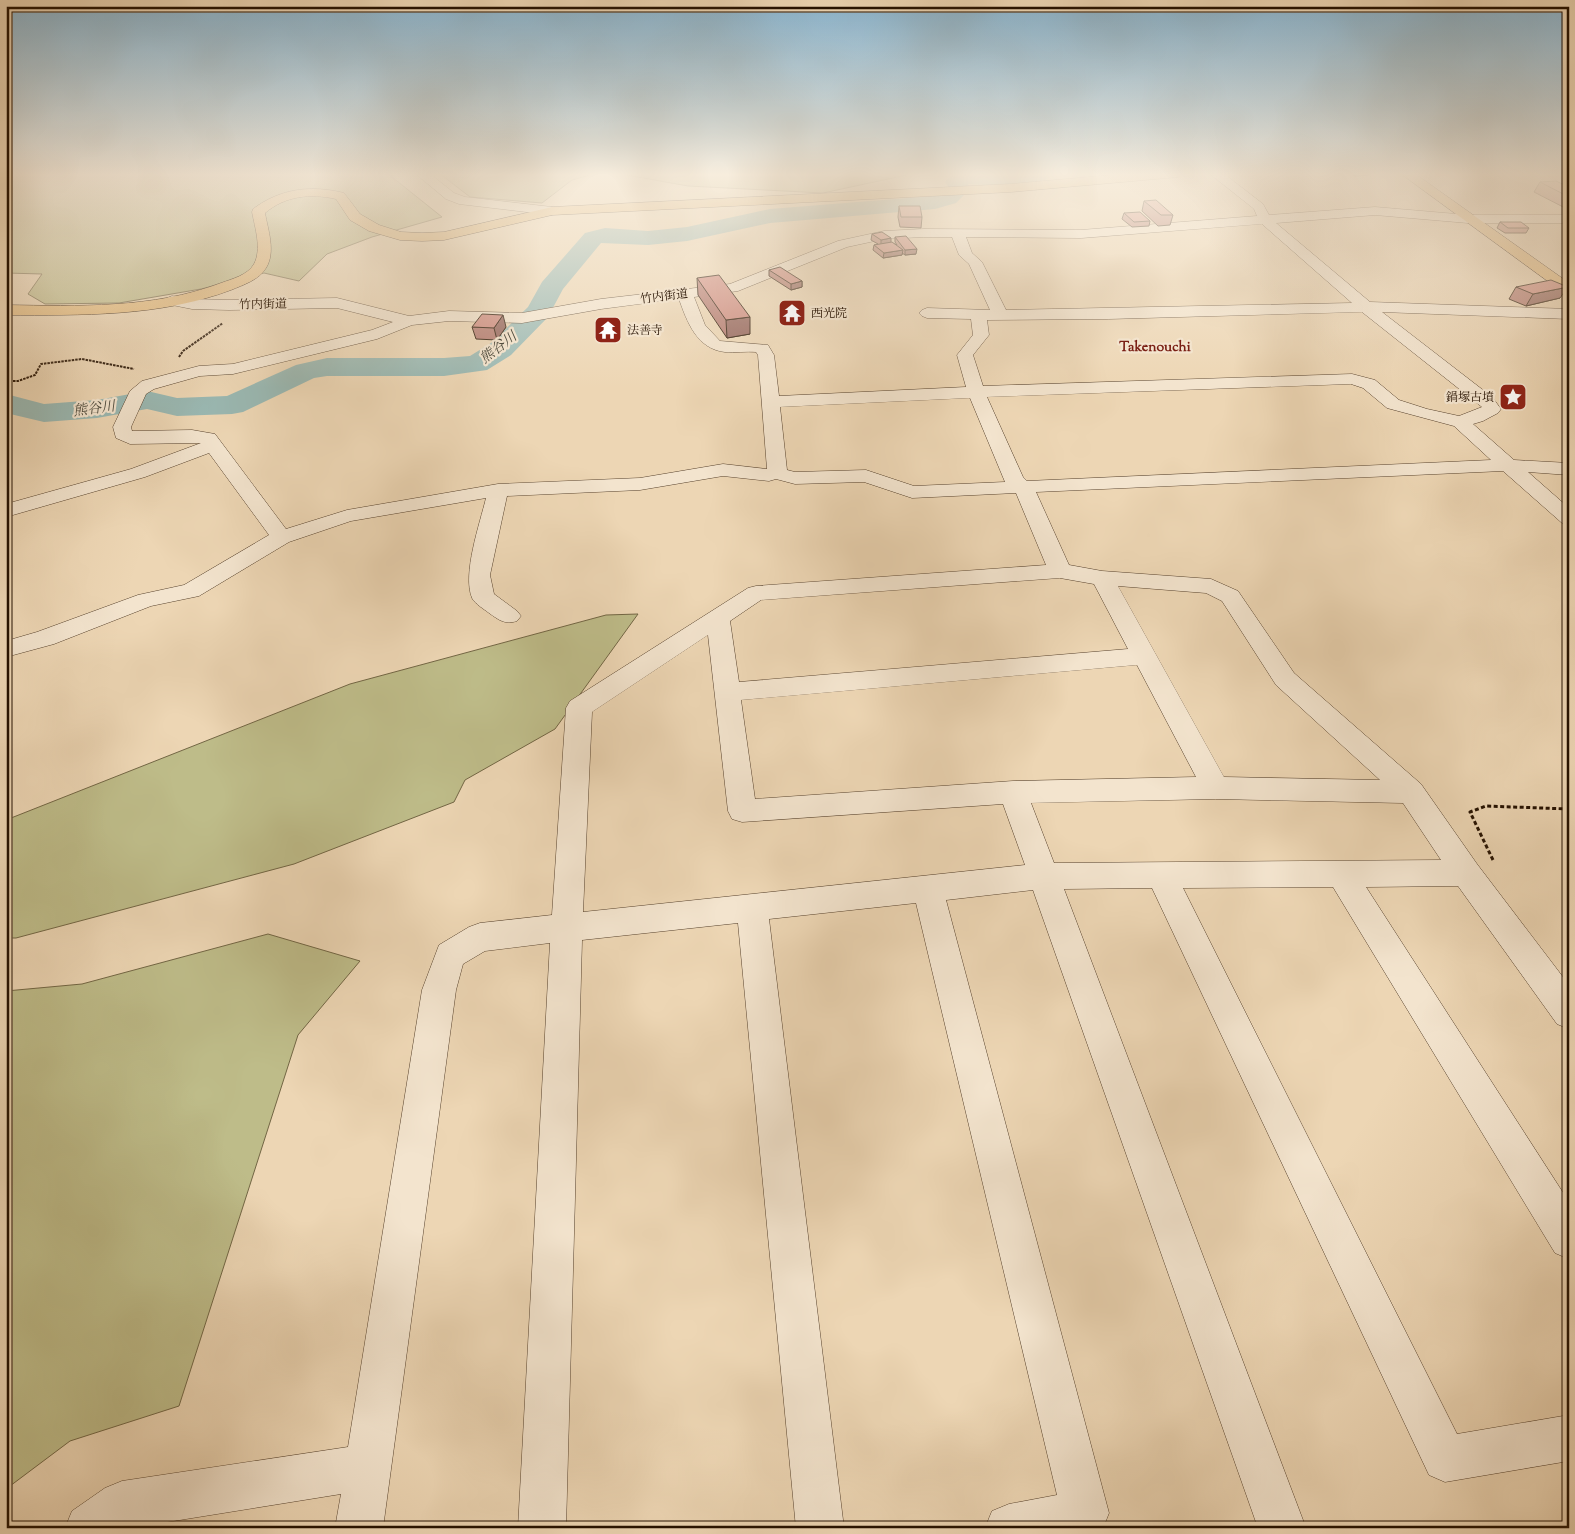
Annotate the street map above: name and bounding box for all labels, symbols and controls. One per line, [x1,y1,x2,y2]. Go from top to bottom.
street label: 竹内街道 [639,285,689,309]
street label: 竹内街道 [239,296,287,314]
temple icon: 西光院 [777,298,807,328]
place label: 西光院 [811,305,847,323]
temple icon: 法善寺 [593,315,623,345]
place label: 法善寺 [627,322,663,340]
water label: 熊谷川 [477,327,524,369]
district label: Takenouchi [1119,338,1191,358]
place icon: 鍋塚古墳 [1498,382,1528,412]
place label: 鍋塚古墳 [1446,389,1494,407]
water label: 熊谷川 [72,397,118,422]

